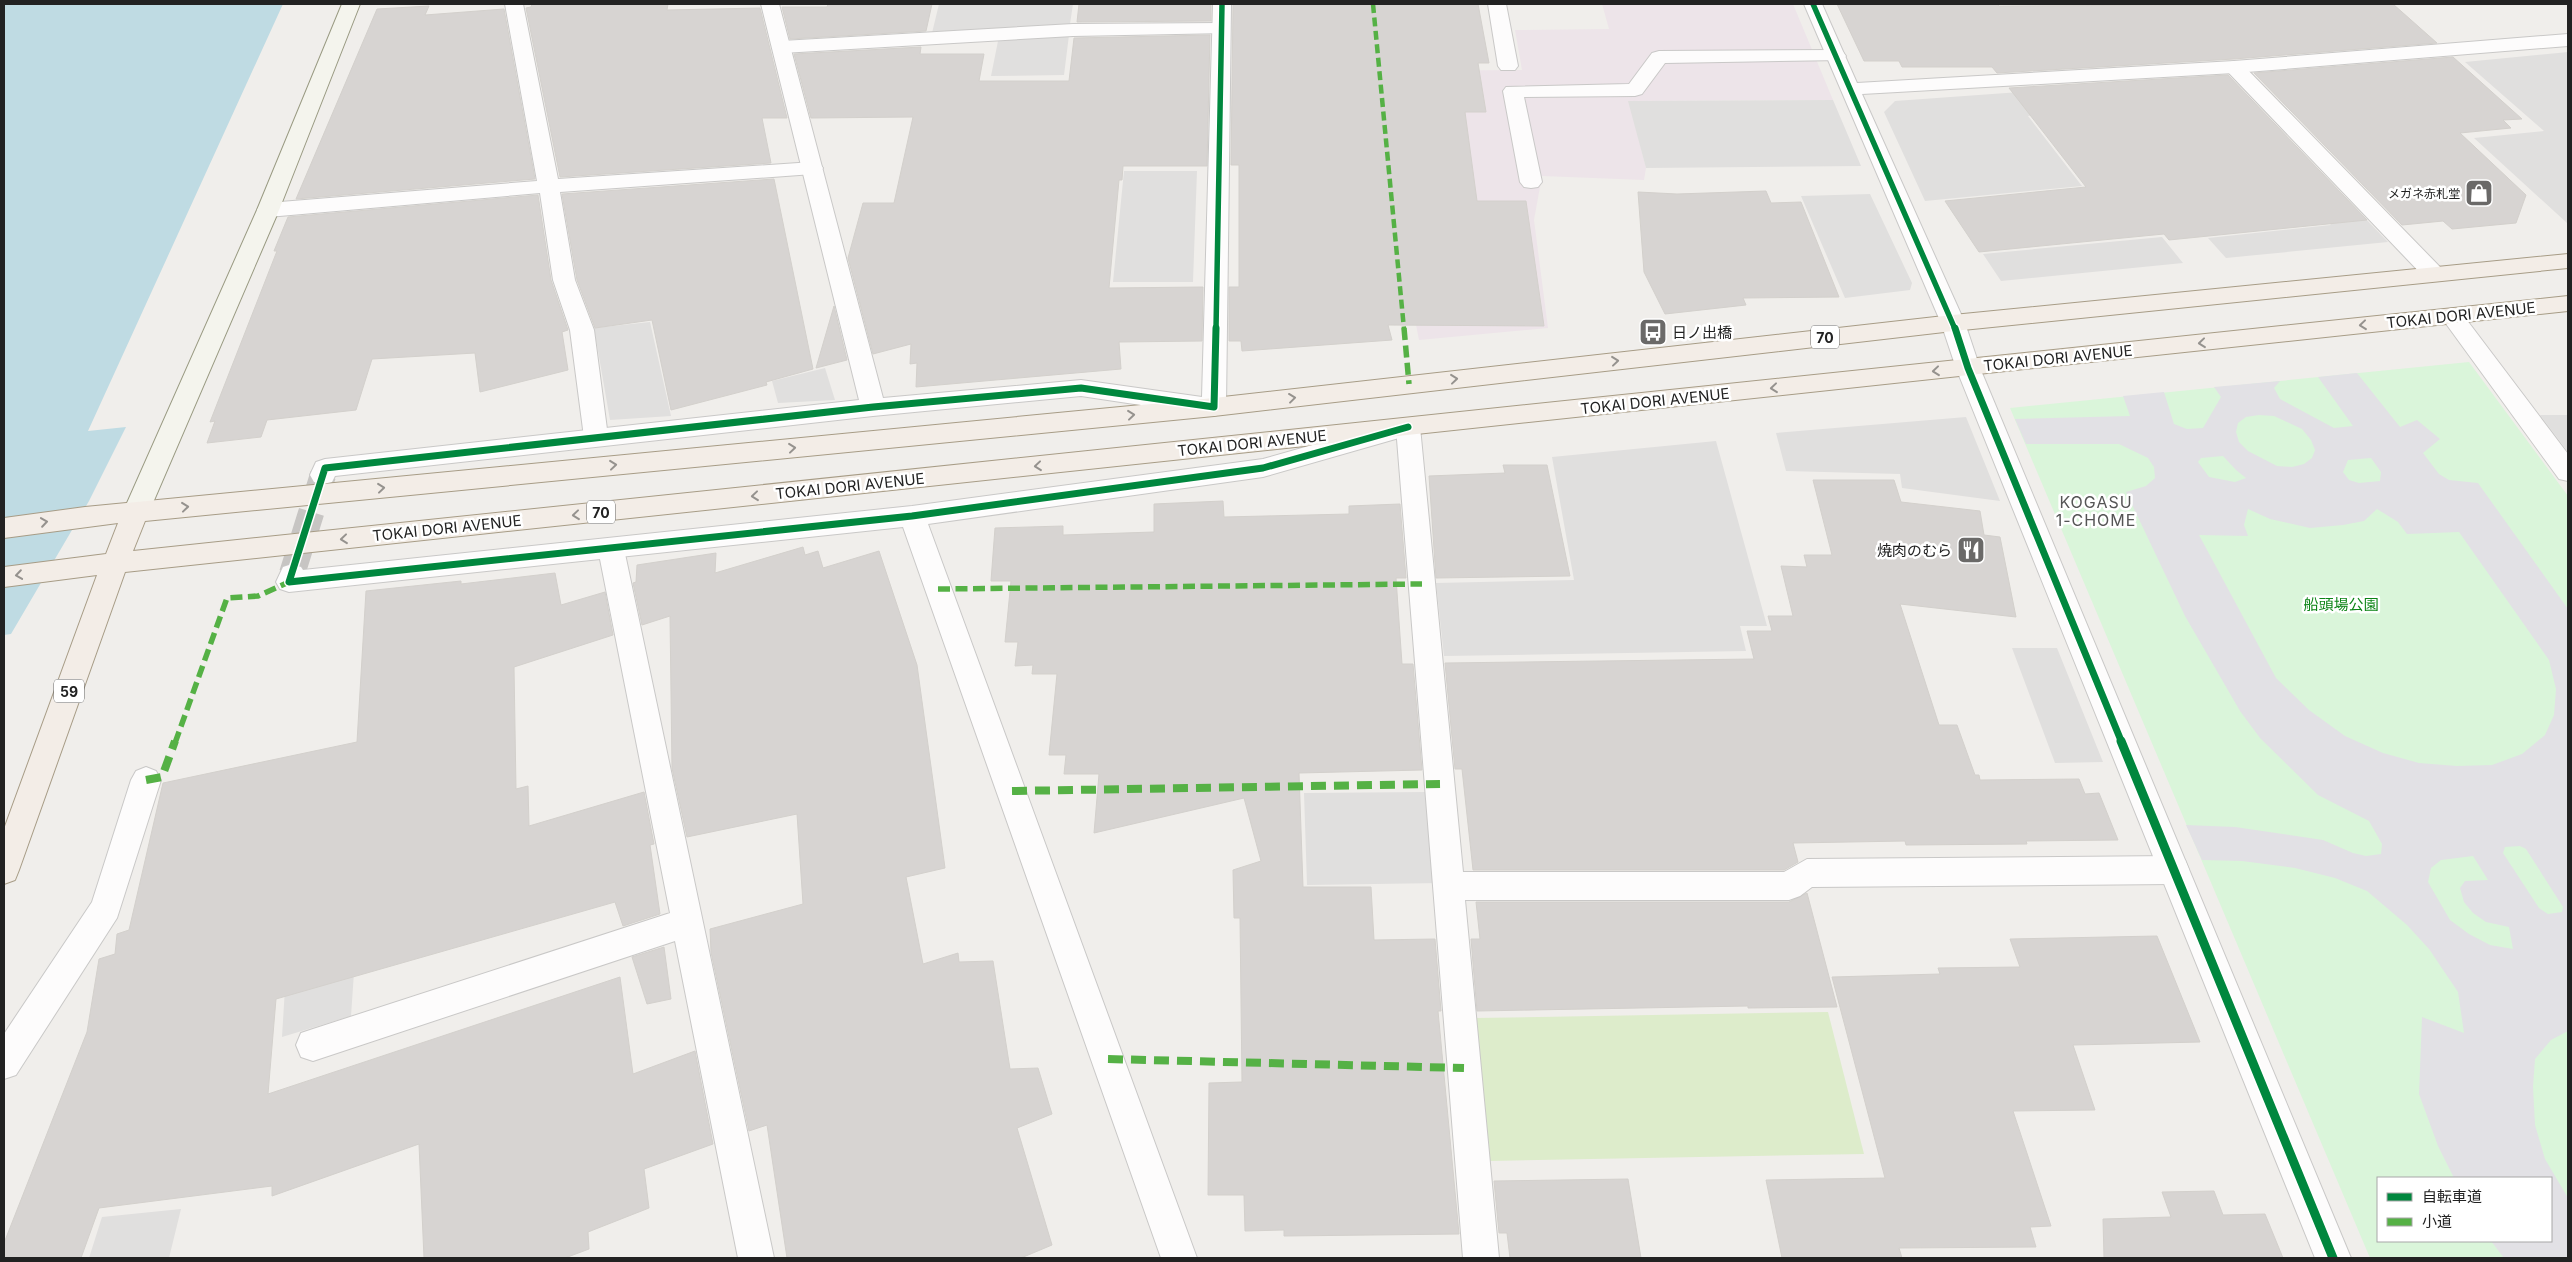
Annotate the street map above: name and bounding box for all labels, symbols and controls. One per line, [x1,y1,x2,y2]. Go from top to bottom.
shop icon: メガネ赤札堂 [2464,178,2494,208]
place label: メガネ赤札堂 [2388,186,2460,201]
street label: TOKAI DORI AVENUE [2386,298,2536,332]
bus stop icon: 日ノ出橋 [1638,317,1668,347]
one-way arrow [2359,319,2367,330]
place label: 日ノ出橋 [1672,323,1732,342]
road number: 70 [1811,326,1839,348]
one-way arrow [2197,337,2205,348]
street label: TOKAI DORI AVENUE [1983,341,2133,375]
one-way arrow [1611,356,1619,367]
one-way arrow [1931,365,1939,376]
one-way arrow [1450,374,1458,385]
one-way arrow [1770,382,1778,393]
street label: TOKAI DORI AVENUE [1580,384,1730,418]
one-way arrow [1288,393,1296,404]
one-way arrow [1127,410,1135,421]
street label: TOKAI DORI AVENUE [1177,426,1327,460]
one-way arrow [788,443,796,454]
one-way arrow [609,460,617,471]
one-way arrow [1034,460,1042,471]
street label: TOKAI DORI AVENUE [775,469,925,503]
one-way arrow [378,483,386,494]
one-way arrow [750,490,758,501]
district label: KOGASU 1-CHOME [2056,492,2136,530]
road number: 70 [587,501,615,524]
one-way arrow [181,502,189,513]
one-way arrow [571,509,579,520]
street label: TOKAI DORI AVENUE [372,511,522,545]
one-way arrow [41,517,49,528]
one-way arrow [340,533,348,544]
restaurant icon: 焼肉のむら [1956,535,1986,565]
place label: 焼肉のむら [1877,541,1952,560]
one-way arrow [15,569,23,580]
park label: 船頭場公園 [2303,595,2379,614]
road number: 59 [54,679,84,702]
legend [2377,1177,2552,1242]
text: 自転車道 [2422,1187,2482,1206]
text: 小道 [2422,1212,2452,1231]

